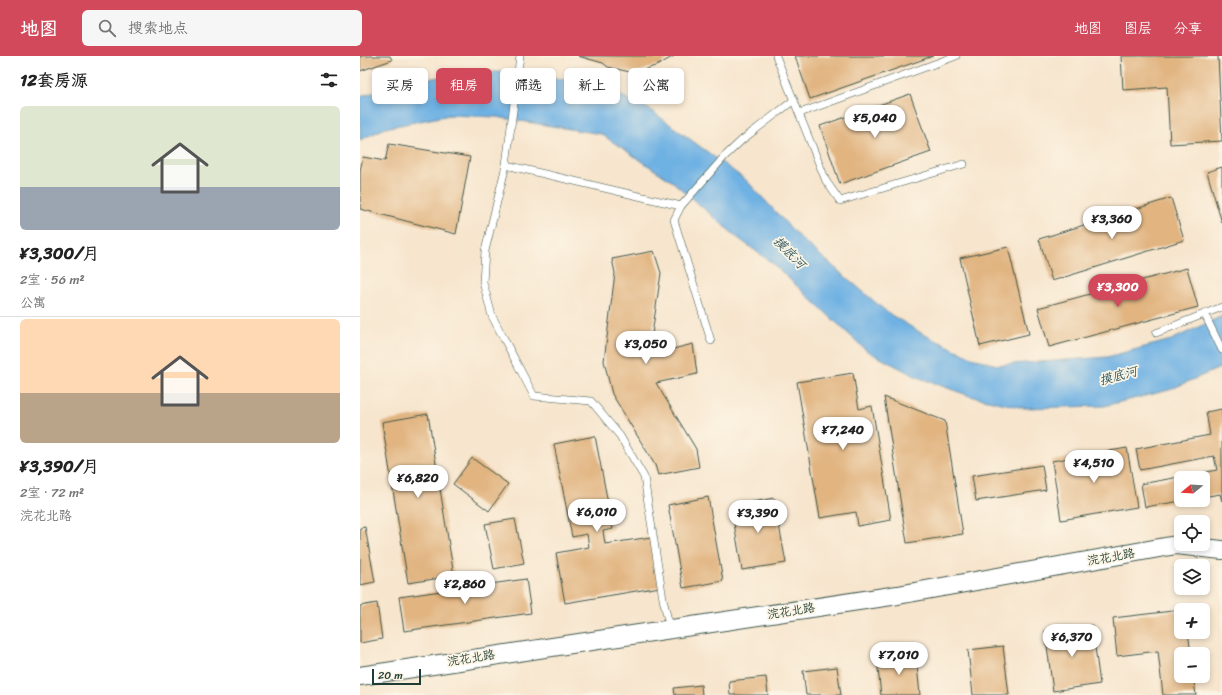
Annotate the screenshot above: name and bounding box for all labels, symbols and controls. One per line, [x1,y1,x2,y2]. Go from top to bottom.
search box [82,10,362,46]
text: 地图 [20,12,58,45]
text: 搜索地点 [128,15,188,41]
text: 地图 [1074,16,1102,41]
text: 图层 [1124,16,1152,41]
text: 分享 [1174,16,1202,41]
icon: search [96,17,118,39]
text: 12套房源 [20,65,88,95]
chip: 买房 [372,68,428,104]
chip: 租房 [436,68,492,104]
chip: 筛选 [500,68,556,104]
chip: 新上 [564,68,620,104]
chip: 公寓 [628,68,684,104]
icon: filters [318,69,340,91]
pin: ¥5,040 [842,105,908,139]
text: ¥5,040 [853,106,897,129]
icon: home [144,132,216,204]
pin: ¥3,360 [1079,206,1145,240]
text: ¥3,360 [1092,207,1132,230]
water label: 摸底河 [768,230,813,276]
text: ¥3,300/月 [20,238,100,268]
text: 2室 · 56 m² [20,268,85,291]
pin: ¥3,300 [1085,274,1151,308]
text: ¥3,300 [1097,275,1139,298]
text: 公寓 [20,291,46,314]
pin: ¥3,050 [613,331,679,365]
text: ¥3,050 [625,332,667,355]
icon: home [144,345,216,417]
water label: 摸底河 [1096,359,1142,392]
pin: ¥7,240 [810,417,876,451]
text: ¥7,240 [822,418,864,441]
pin: ¥4,510 [1061,450,1127,484]
text: ¥3,390/月 [20,451,99,481]
text: ¥4,510 [1074,451,1114,474]
pin: ¥6,820 [385,465,451,499]
text: ¥6,820 [397,466,439,489]
north arrow [1174,471,1210,507]
map controls [1174,471,1210,683]
text: 2室 · 72 m² [20,481,84,504]
pin: ¥6,010 [564,499,630,533]
text: ¥6,010 [577,500,617,523]
pin: ¥3,390 [725,500,791,534]
text: ¥3,390 [737,501,779,524]
text: 浣花北路 [20,504,72,527]
button: locate [1174,515,1210,551]
street label: 浣花北路 [1085,542,1137,572]
button: layers [1174,559,1210,595]
pin: ¥2,860 [432,571,498,605]
text: ¥2,860 [444,572,486,595]
street label: 浣花北路 [766,596,816,626]
button: + [1174,603,1210,639]
pin: ¥6,370 [1039,624,1105,658]
text: ¥6,370 [1052,625,1092,648]
pin: ¥7,010 [866,642,932,676]
street label: 浣花北路 [446,643,496,673]
text: ¥7,010 [879,643,919,666]
button: − [1174,647,1210,683]
text: 20 m [378,666,403,685]
scale bar [372,667,421,686]

